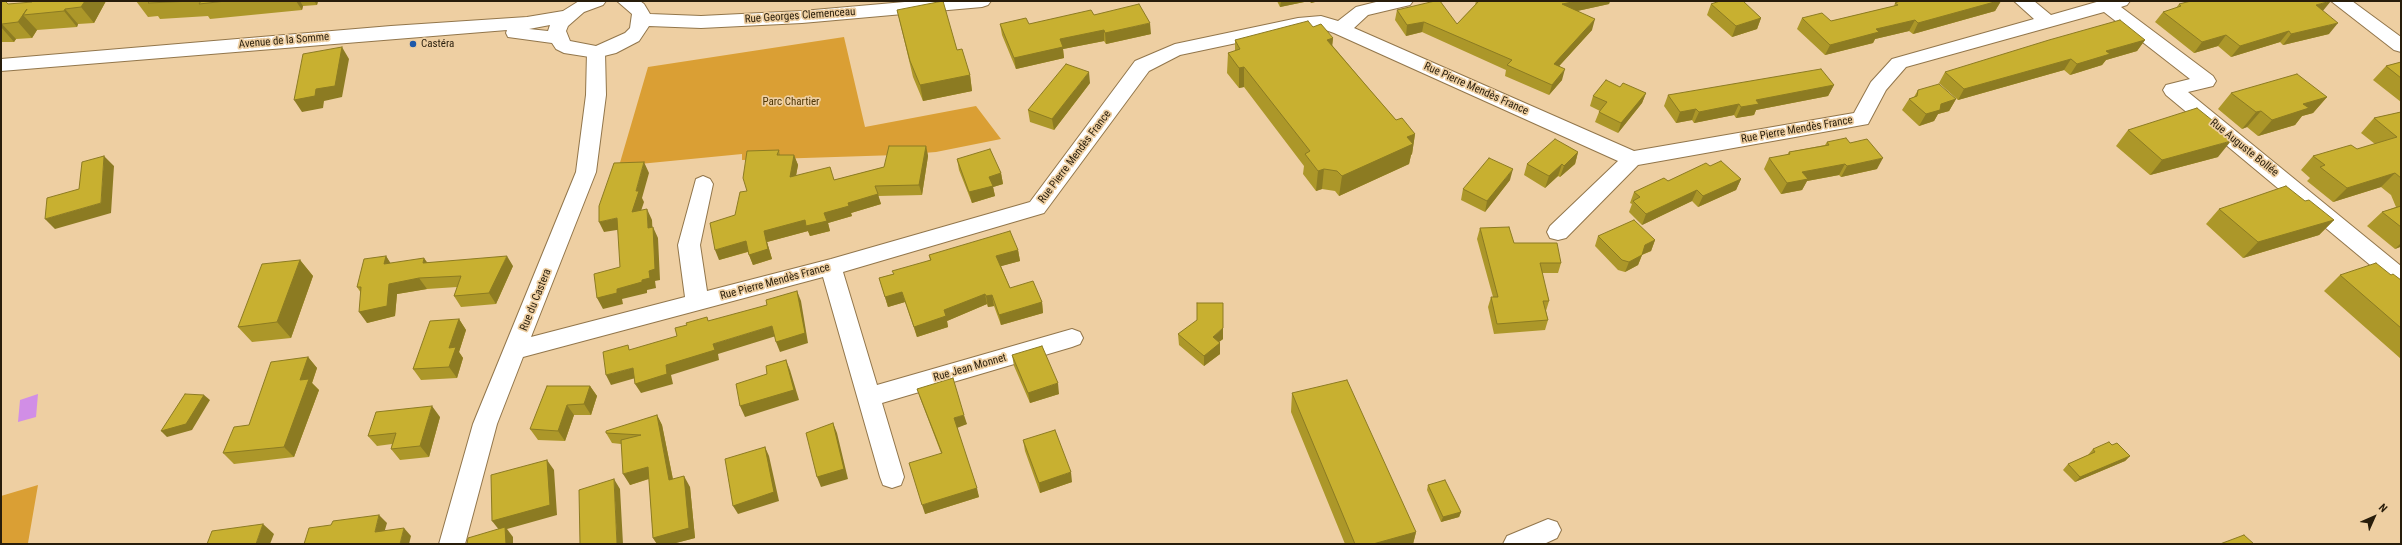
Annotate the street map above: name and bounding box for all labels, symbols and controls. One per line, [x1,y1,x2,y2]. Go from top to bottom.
street label: Rue Georges Clemenceau [744,6,856,26]
street label: Avenue de la Somme [238,30,330,52]
place label: Castéra [421,37,454,51]
marker: Castéra [408,39,418,49]
street label: Rue Pierre Mendès France [1422,60,1530,118]
park label: Parc Chartier [763,95,819,109]
street label: Rue Pierre Mendès France [1036,108,1114,206]
street label: Rue Pierre Mendès France [1740,114,1854,146]
street label: Rue Auguste Bollée [2207,116,2281,180]
street label: Rue Pierre Mendès France [719,261,831,303]
street label: Rue du Castera [518,267,554,333]
street label: Rue Jean Monnet [932,351,1008,385]
north arrow [2354,497,2394,537]
text: N [2376,501,2390,515]

